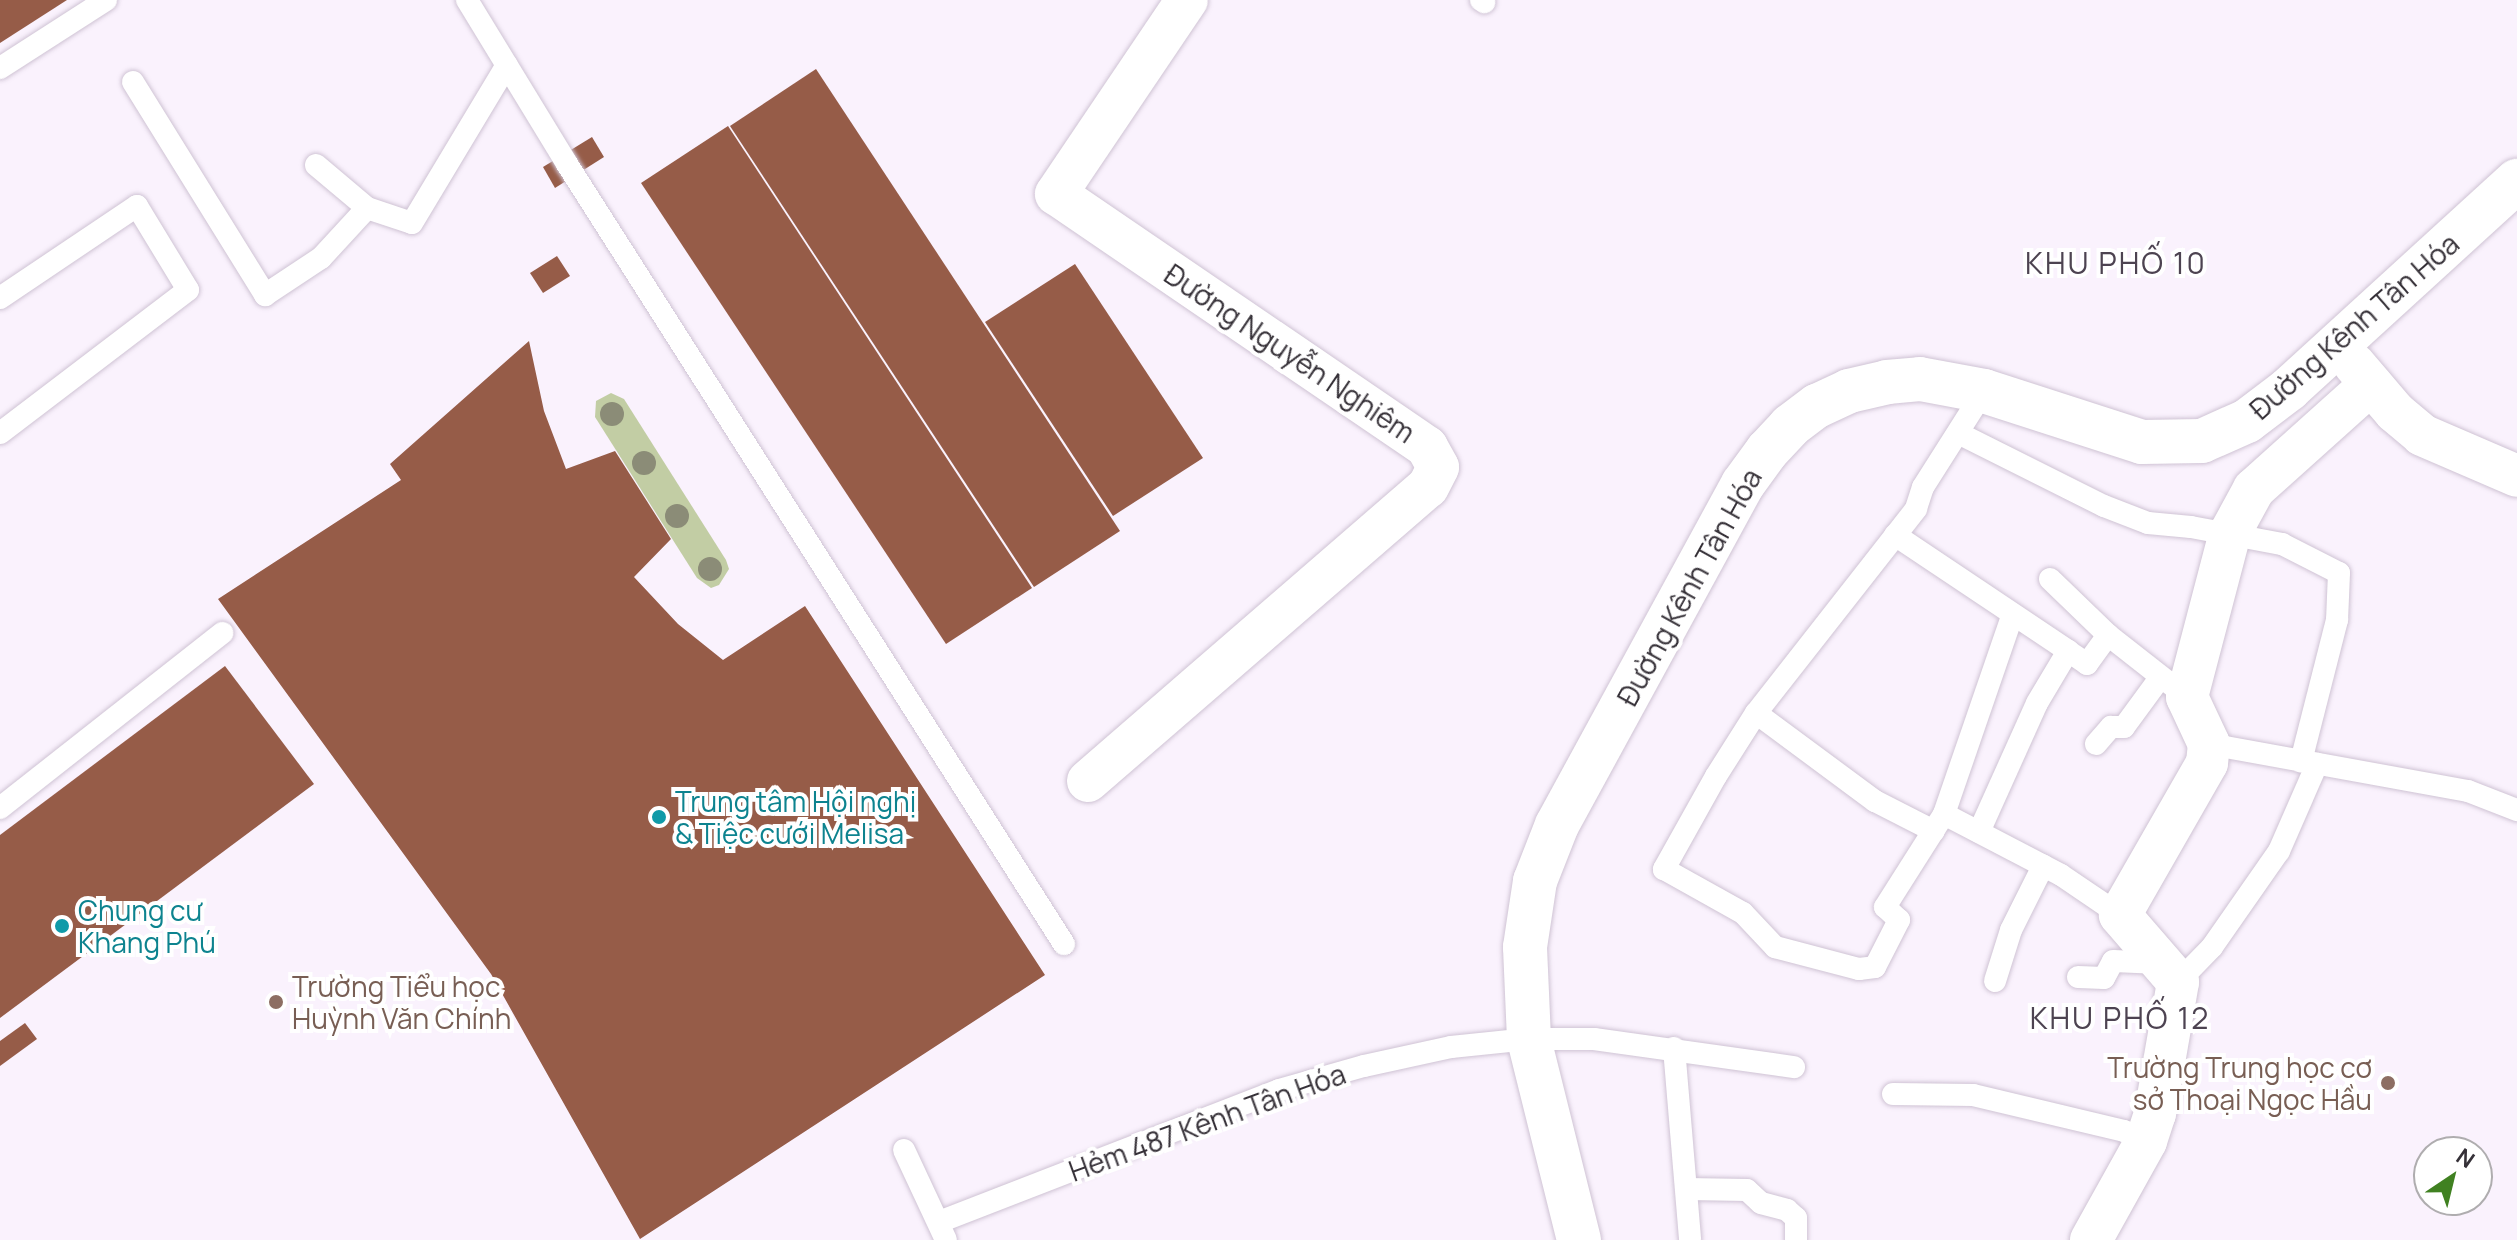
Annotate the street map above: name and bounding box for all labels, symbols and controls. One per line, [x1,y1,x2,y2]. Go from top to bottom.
street label: Đường Kênh Tân Hóa [2243,226,2465,426]
district label: KHU PHỐ 10 [2025,245,2207,281]
street label: Đường Nguyễn Nghiêm [1159,257,1421,449]
street label: Đường Kênh Tân Hóa [1610,463,1768,711]
place label: Trung tâm Hội nghị & Tiệc cưới Melisa [675,784,916,850]
marker: Trung tâm Hội nghị & Tiệc cưới Melisa [650,808,668,826]
place label: Chung cư Khang Phú [78,893,216,959]
marker: Chung cư Khang Phú [53,917,71,935]
place label: Trường Tiểu học Huỳnh Văn Chính [292,969,511,1035]
marker: Trường Tiểu học Huỳnh Văn Chính [267,993,285,1011]
district label: KHU PHỐ 12 [2030,1000,2210,1036]
place label: Trường Trung học cơ sở Thoại Ngọc Hầu [2107,1050,2372,1116]
street label: Hẻm 487 Kênh Tân Hóa [1064,1056,1350,1188]
marker: Trường Trung học cơ sở Thoại Ngọc Hầu [2379,1074,2397,1092]
north arrow [2413,1136,2493,1216]
text: N [2451,1141,2481,1175]

